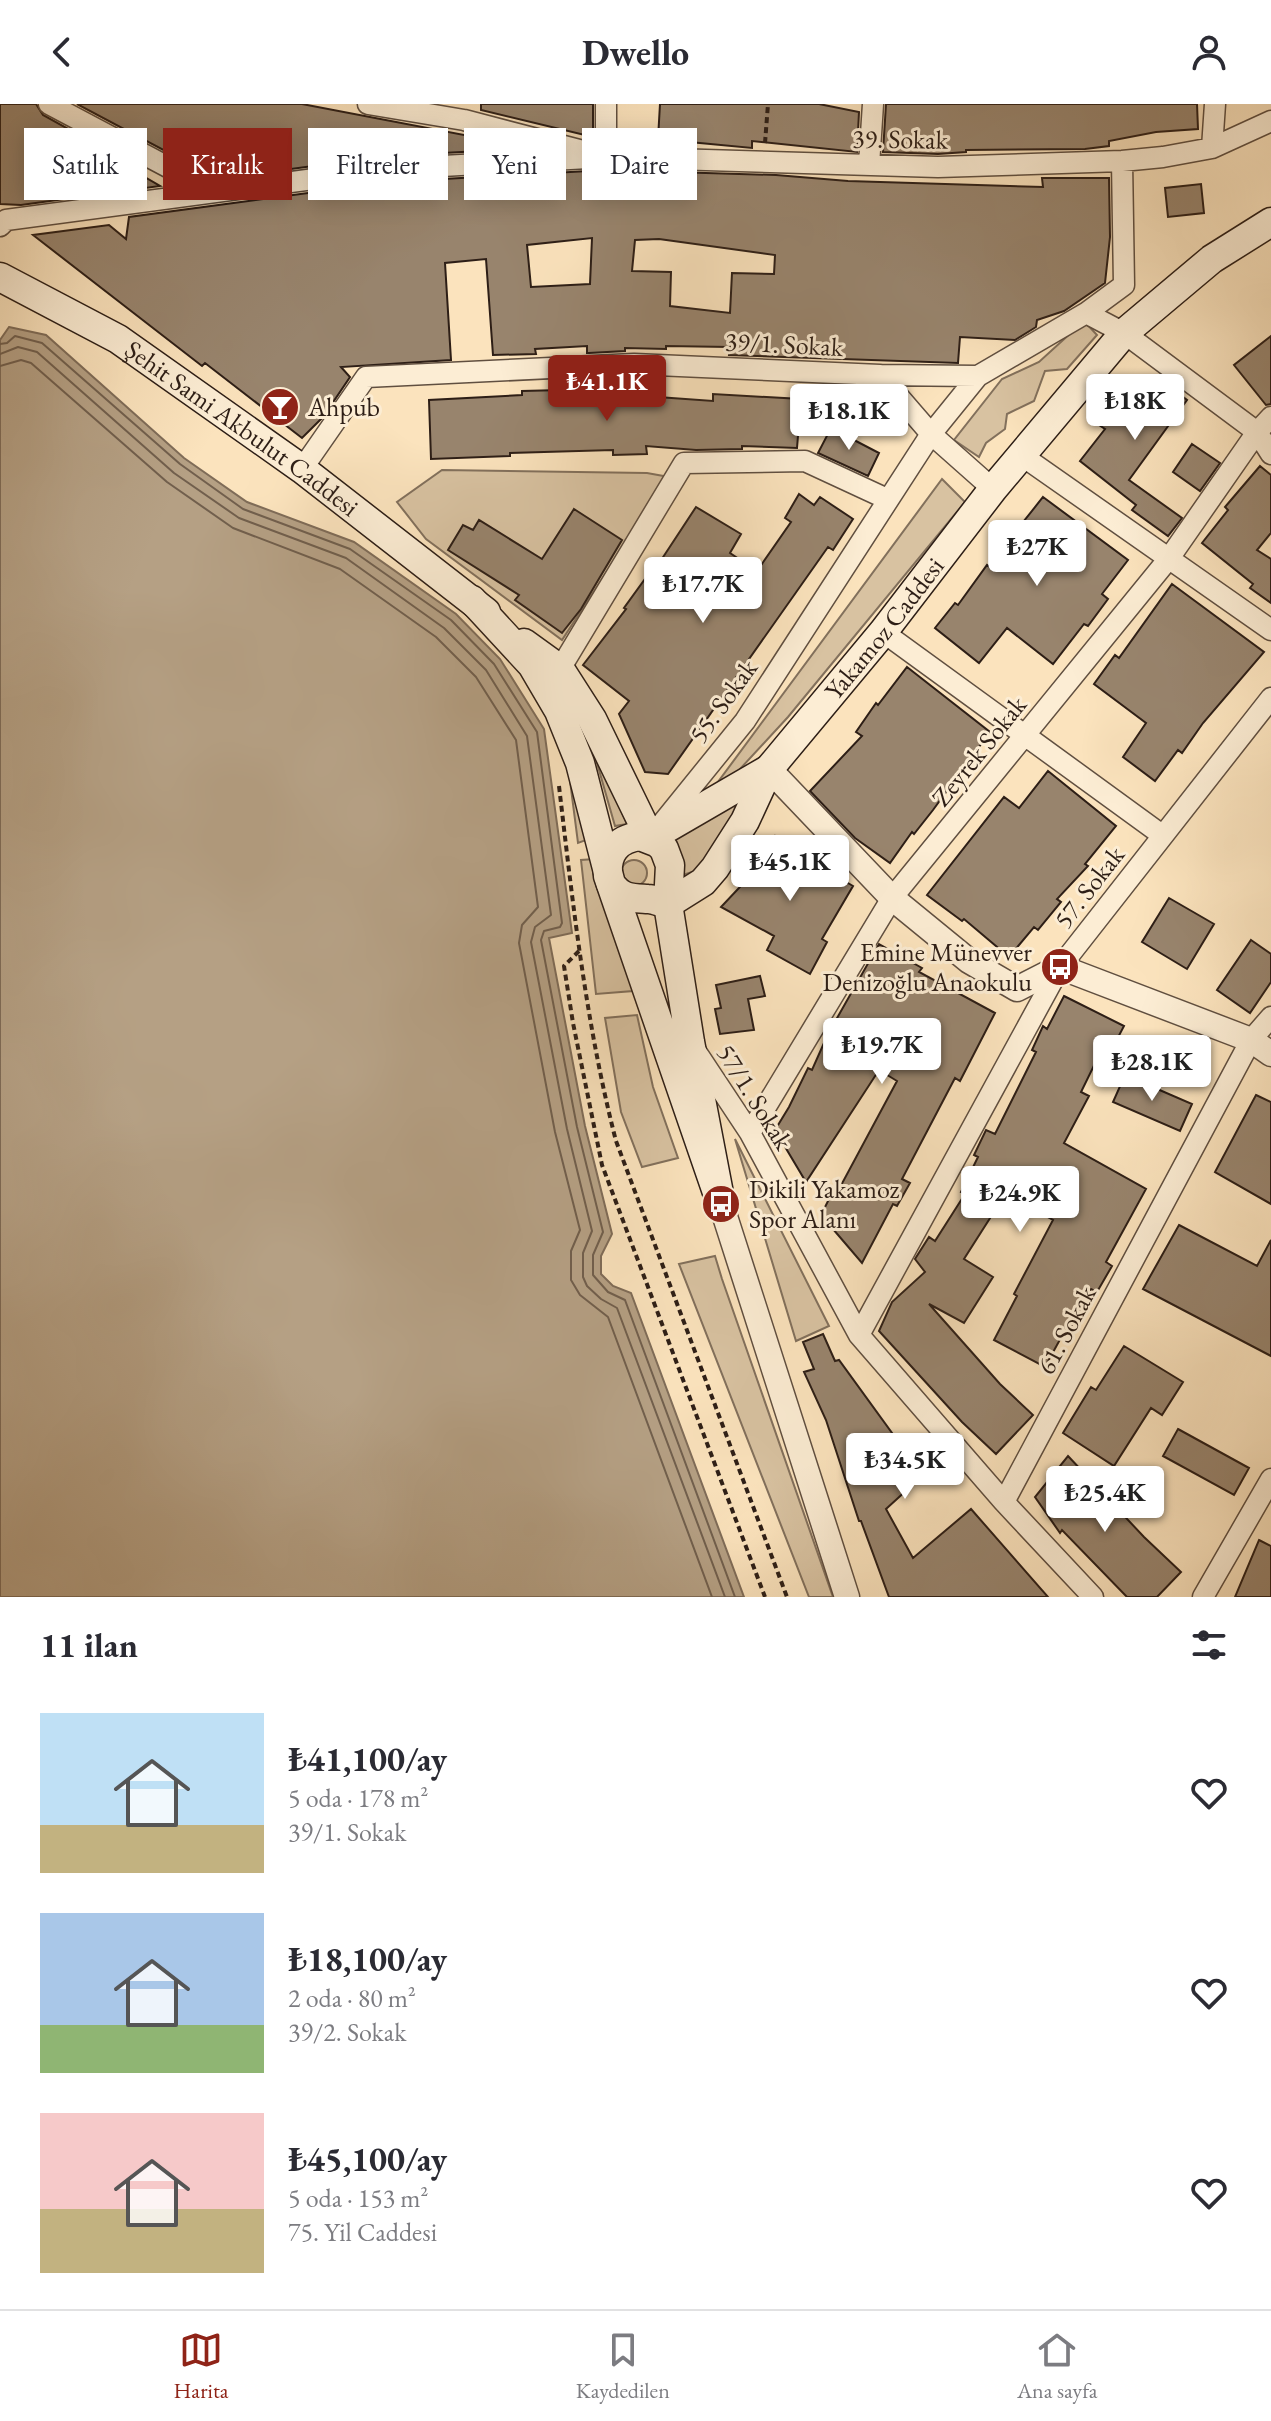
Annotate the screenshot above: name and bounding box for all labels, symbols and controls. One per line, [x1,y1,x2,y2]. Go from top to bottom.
text: Dwello [582,29,689,76]
icon: back [40,30,84,74]
icon: person [1187,30,1231,74]
street label: 39. Sokak [852,121,949,157]
chip: Satılık [24,128,147,200]
chip: Kiralık [163,128,292,200]
chip: Filtreler [308,128,448,200]
chip: Yeni [464,128,566,200]
chip: Daire [582,128,697,200]
street label: 39/1. Sokak [724,324,845,364]
street label: Şehit Sami Akbulut Caddesi [118,332,366,524]
pin: ₺41.1K [542,355,672,423]
text: ₺41.1K [566,364,648,398]
pin: ₺18K [1088,374,1182,442]
text: ₺18K [1104,383,1166,417]
pin: ₺18.1K [784,384,914,452]
bar icon: Ahpub [259,386,301,428]
place label: Ahpub [307,390,380,424]
text: ₺18.1K [808,393,890,427]
pin: ₺27K [990,520,1084,588]
text: ₺27K [1006,529,1068,563]
street label: Yakamoz Caddesi [817,550,951,707]
pin: ₺17.7K [638,557,768,625]
text: ₺17.7K [662,566,744,600]
street label: 55. Sokak [681,652,765,750]
street label: Zeyrek Sokak [924,688,1034,813]
pin: ₺45.1K [725,835,855,903]
street label: 57. Sokak [1046,838,1132,935]
text: ₺45.1K [749,844,831,878]
place label: Emine Münevver Denizoğlu Anaokulu [823,935,1032,999]
bus stop icon: Emine Münevver Denizoğlu Anaokulu [1039,946,1081,988]
pin: ₺19.7K [817,1018,947,1086]
text: ₺19.7K [841,1027,923,1061]
pin: ₺28.1K [1087,1035,1217,1103]
street label: 57/1. Sokak [709,1038,801,1157]
text: ₺28.1K [1111,1044,1193,1078]
pin: ₺24.9K [955,1166,1085,1234]
place label: Dikili Yakamoz Spor Alanı [749,1172,899,1236]
text: ₺24.9K [979,1175,1061,1209]
bus stop icon: Dikili Yakamoz Spor Alanı [700,1183,742,1225]
street label: 61. Sokak [1029,1279,1104,1380]
pin: ₺34.5K [840,1433,970,1501]
text: ₺34.5K [864,1442,946,1476]
pin: ₺25.4K [1040,1466,1170,1534]
text: ₺25.4K [1064,1475,1146,1509]
text: 11 ilan [40,1623,138,1667]
icon: filters [1187,1623,1231,1667]
text: ₺41,100/ay [288,1737,447,1781]
icon: home [104,1745,200,1841]
icon: heart [1187,1771,1231,1815]
text: 5 oda · 178 m² [288,1781,428,1815]
text: 39/1. Sokak [288,1815,406,1849]
text: ₺18,100/ay [288,1937,447,1981]
icon: home [104,1945,200,2041]
icon: heart [1187,1971,1231,2015]
text: 2 oda · 80 m² [288,1981,416,2015]
text: 39/2. Sokak [288,2015,406,2049]
text: ₺45,100/ay [288,2137,447,2181]
icon: home [104,2145,200,2241]
icon: heart [1187,2171,1231,2215]
text: 5 oda · 153 m² [288,2181,428,2215]
text: 75. Yil Caddesi [288,2215,437,2249]
tab: Harita [174,2328,229,2405]
tab: Kaydedilen [576,2328,670,2405]
tab: Ana sayfa [1017,2328,1097,2405]

